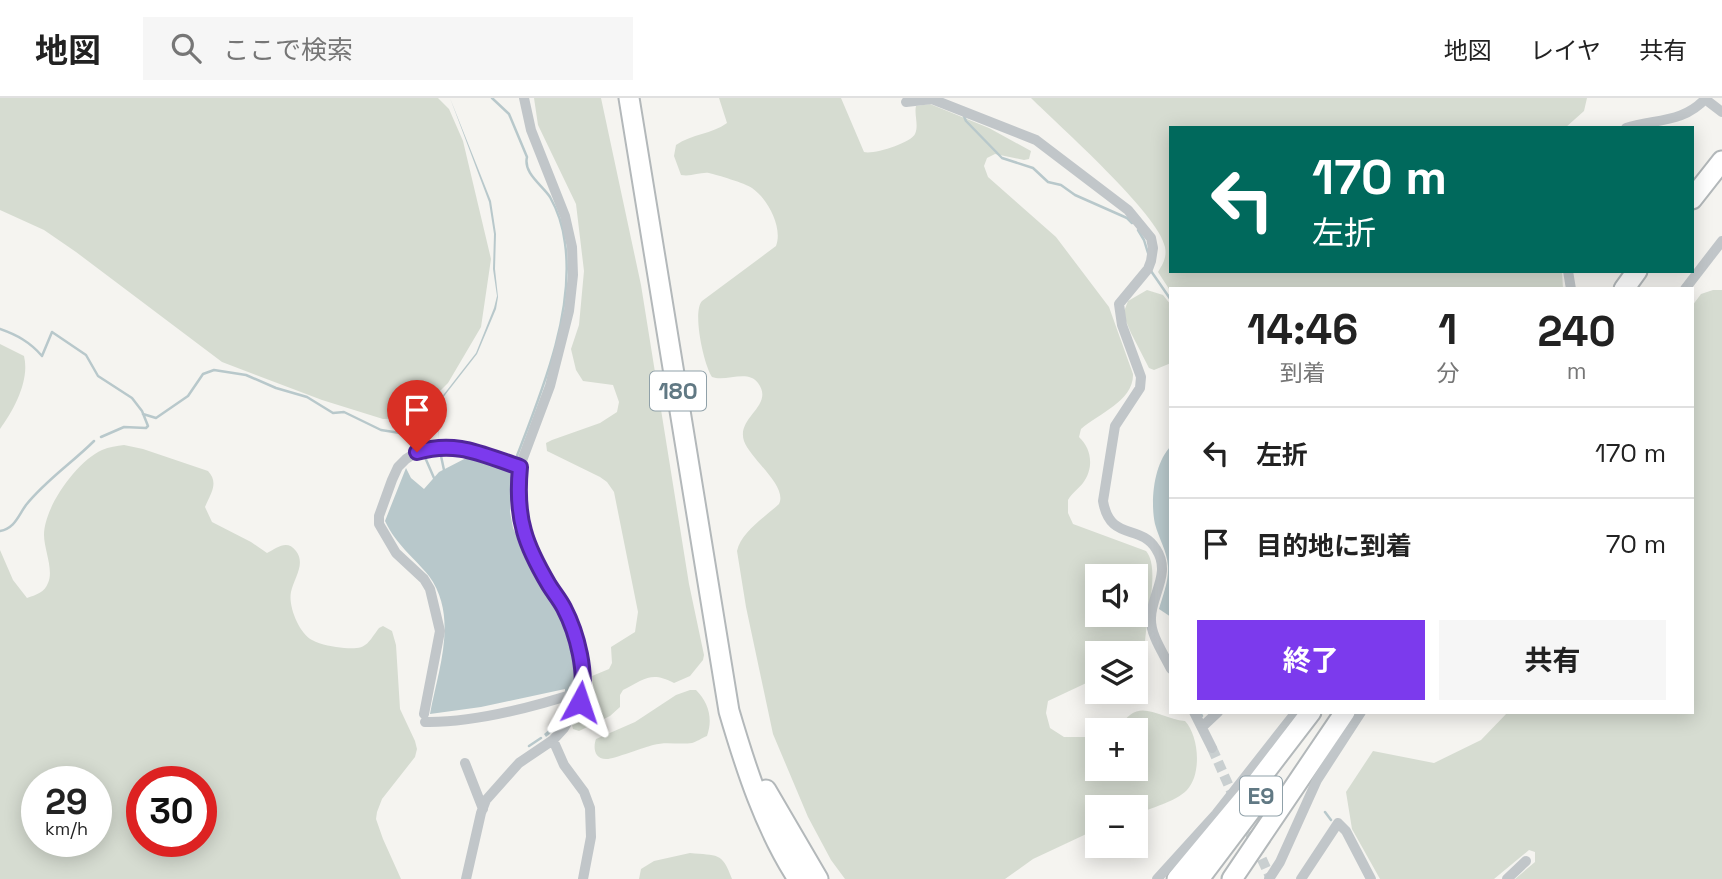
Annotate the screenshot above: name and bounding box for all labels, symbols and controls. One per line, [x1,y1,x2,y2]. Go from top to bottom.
search box [143,17,633,80]
icon: search [167,29,205,67]
text: 地図 [35,30,101,72]
text: ここで検索 [223,33,353,67]
text: 地図 [1444,35,1492,66]
text: レイヤ [1530,35,1601,66]
text: 共有 [1639,35,1687,66]
text: 170 m [1312,146,1447,208]
icon: left [1197,154,1288,245]
text: 左折 [1312,213,1376,253]
text: 14:46 [1247,303,1358,356]
text: 1 [1438,303,1457,356]
text: 240 [1538,305,1616,358]
text: m [1567,356,1587,386]
text: 到着 [1280,358,1326,388]
text: 分 [1436,358,1459,388]
road number: 180 [650,372,706,410]
pin [387,380,447,452]
icon: arrive [398,391,436,429]
icon: left [1197,434,1235,472]
text: 170 m [1595,436,1666,470]
text: 左折 [1256,438,1308,472]
icon: arrive [1197,525,1235,563]
text: 70 m [1606,527,1666,561]
text: 目的地に到着 [1256,529,1412,563]
map controls [1085,564,1148,858]
button: sound [1085,564,1148,627]
button: 終了 [1197,620,1425,700]
button: 共有 [1439,620,1666,700]
button: layers [1085,641,1148,704]
position arrow [543,665,617,739]
button: + [1085,718,1148,781]
speed limit sign: 30 [126,766,217,857]
road number: E9 [1240,776,1282,816]
text: 29 [45,780,88,824]
button: − [1085,795,1148,858]
text: km/h [45,817,88,840]

